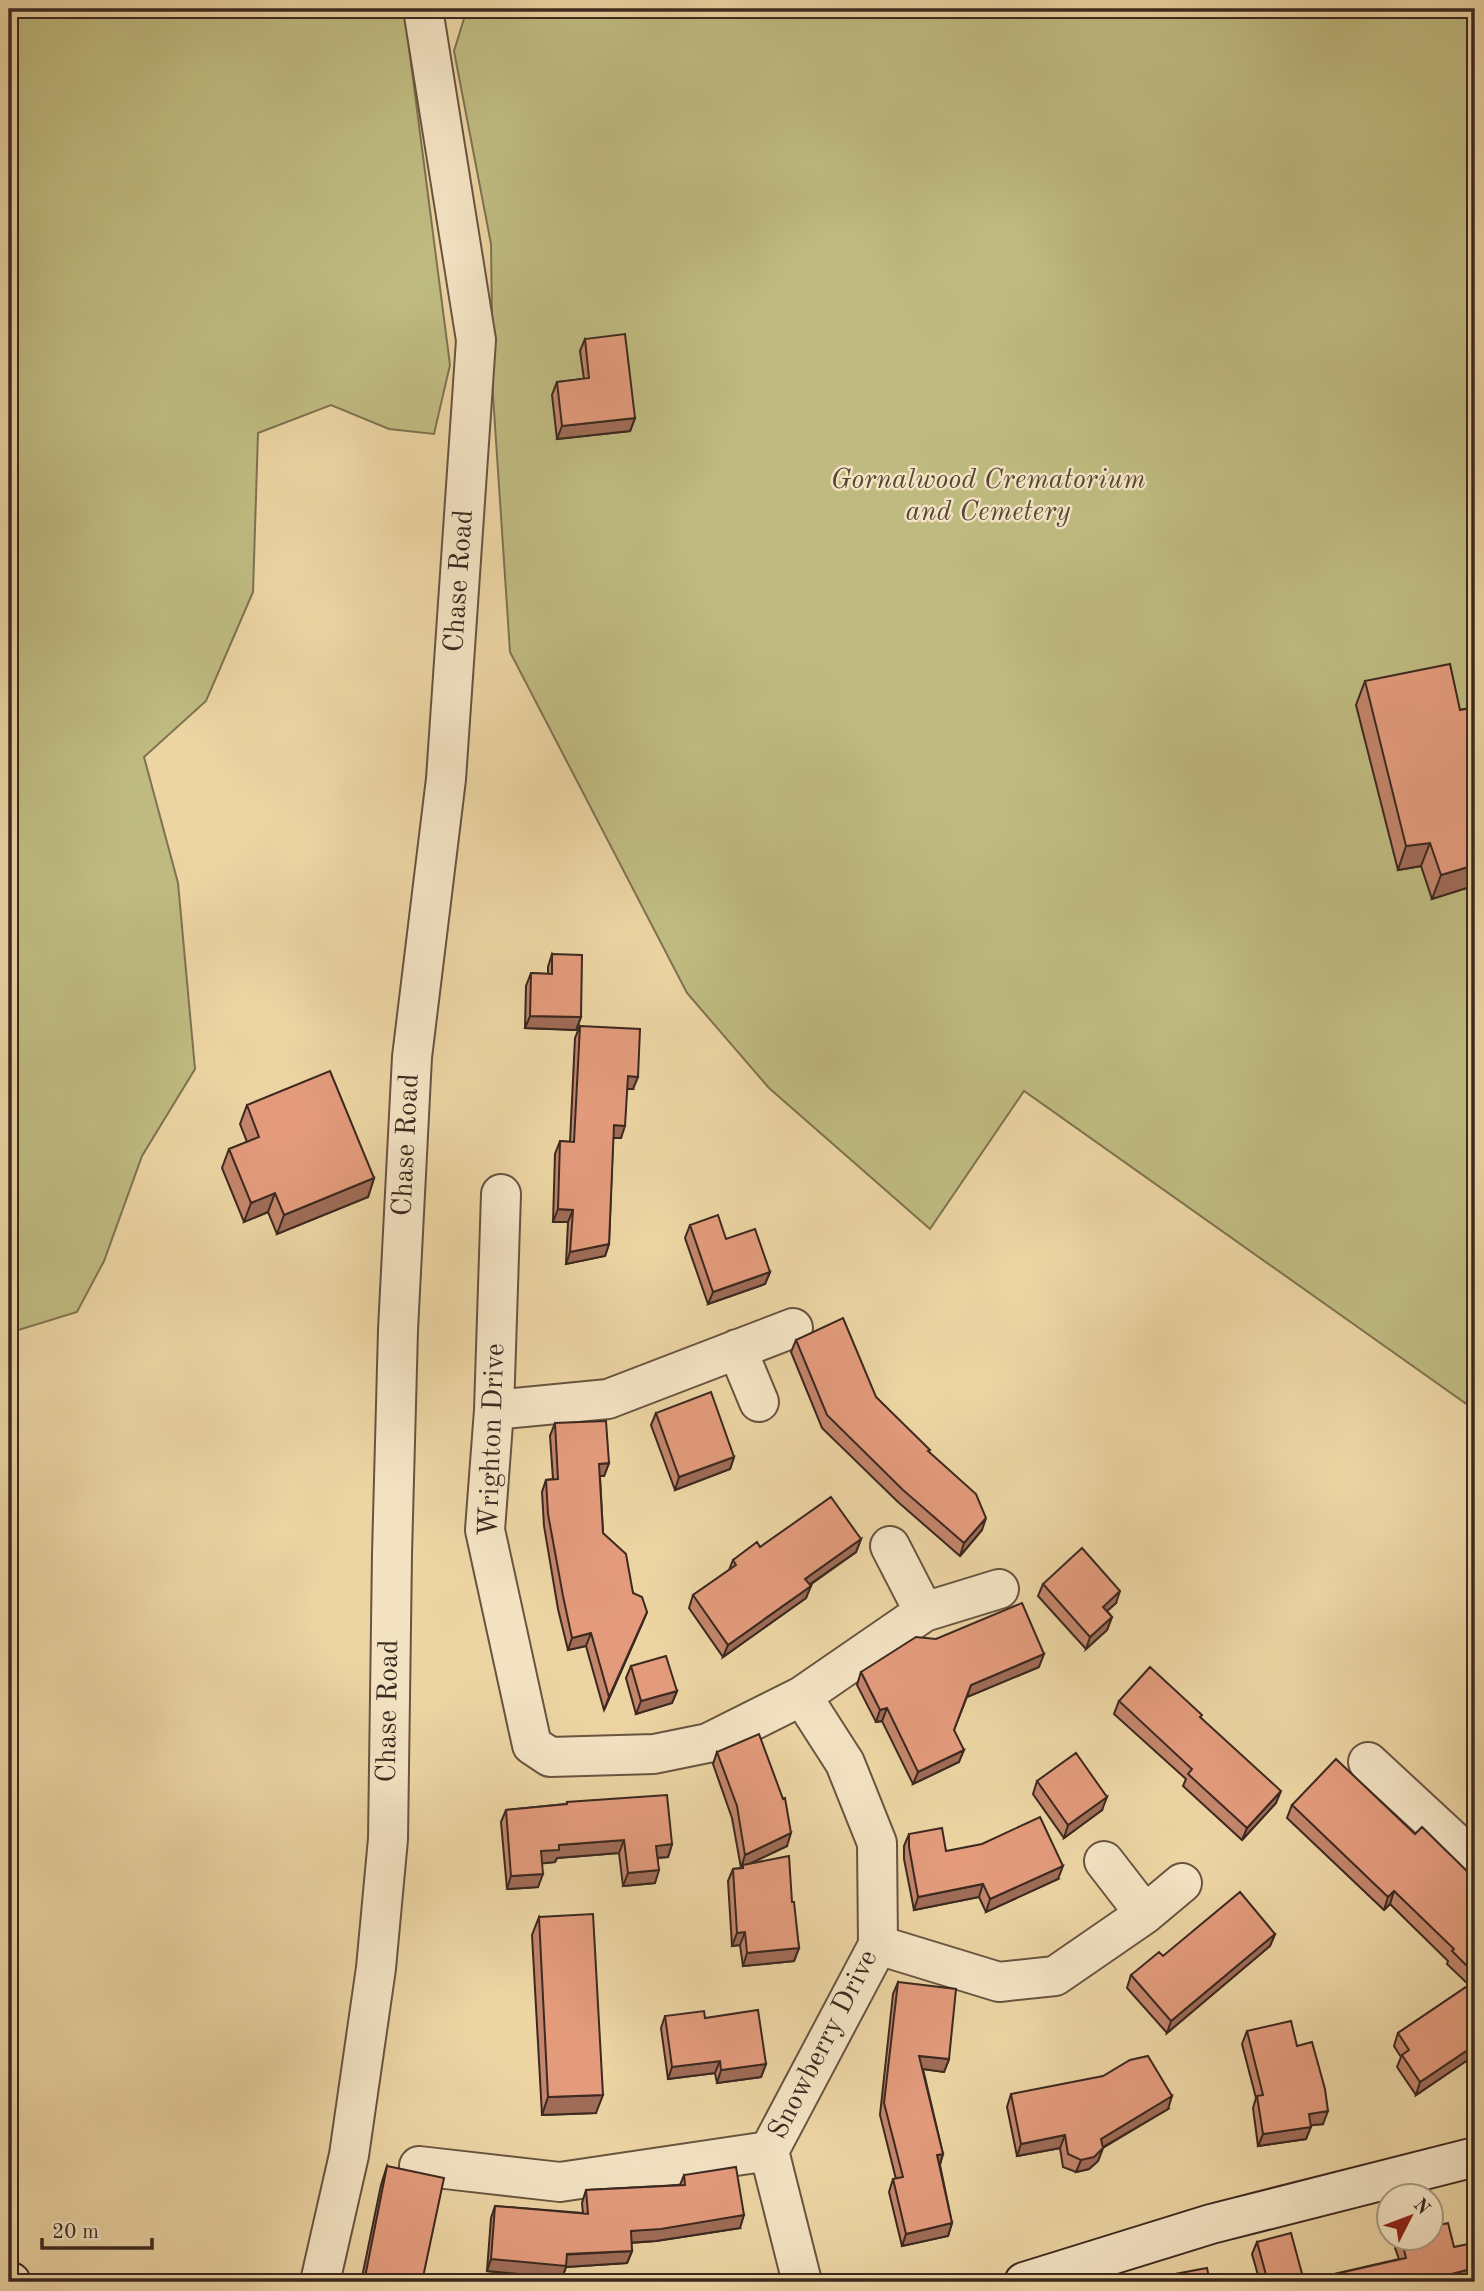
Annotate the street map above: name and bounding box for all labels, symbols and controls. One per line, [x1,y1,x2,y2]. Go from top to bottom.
park label: Gornalwood Crematorium and Cemetery [830,467,1146,527]
street label: Chase Road [441,509,479,653]
street label: Chase Road [389,1073,425,1217]
street label: Wrighton Drive [476,1343,510,1537]
street label: Chase Road [374,1639,404,1783]
street label: Snowberry Drive [764,1946,884,2144]
north arrow [1376,2182,1446,2252]
text: N [1409,2196,1433,2219]
scale bar [42,2207,152,2251]
text: 20 m [52,2222,99,2243]

